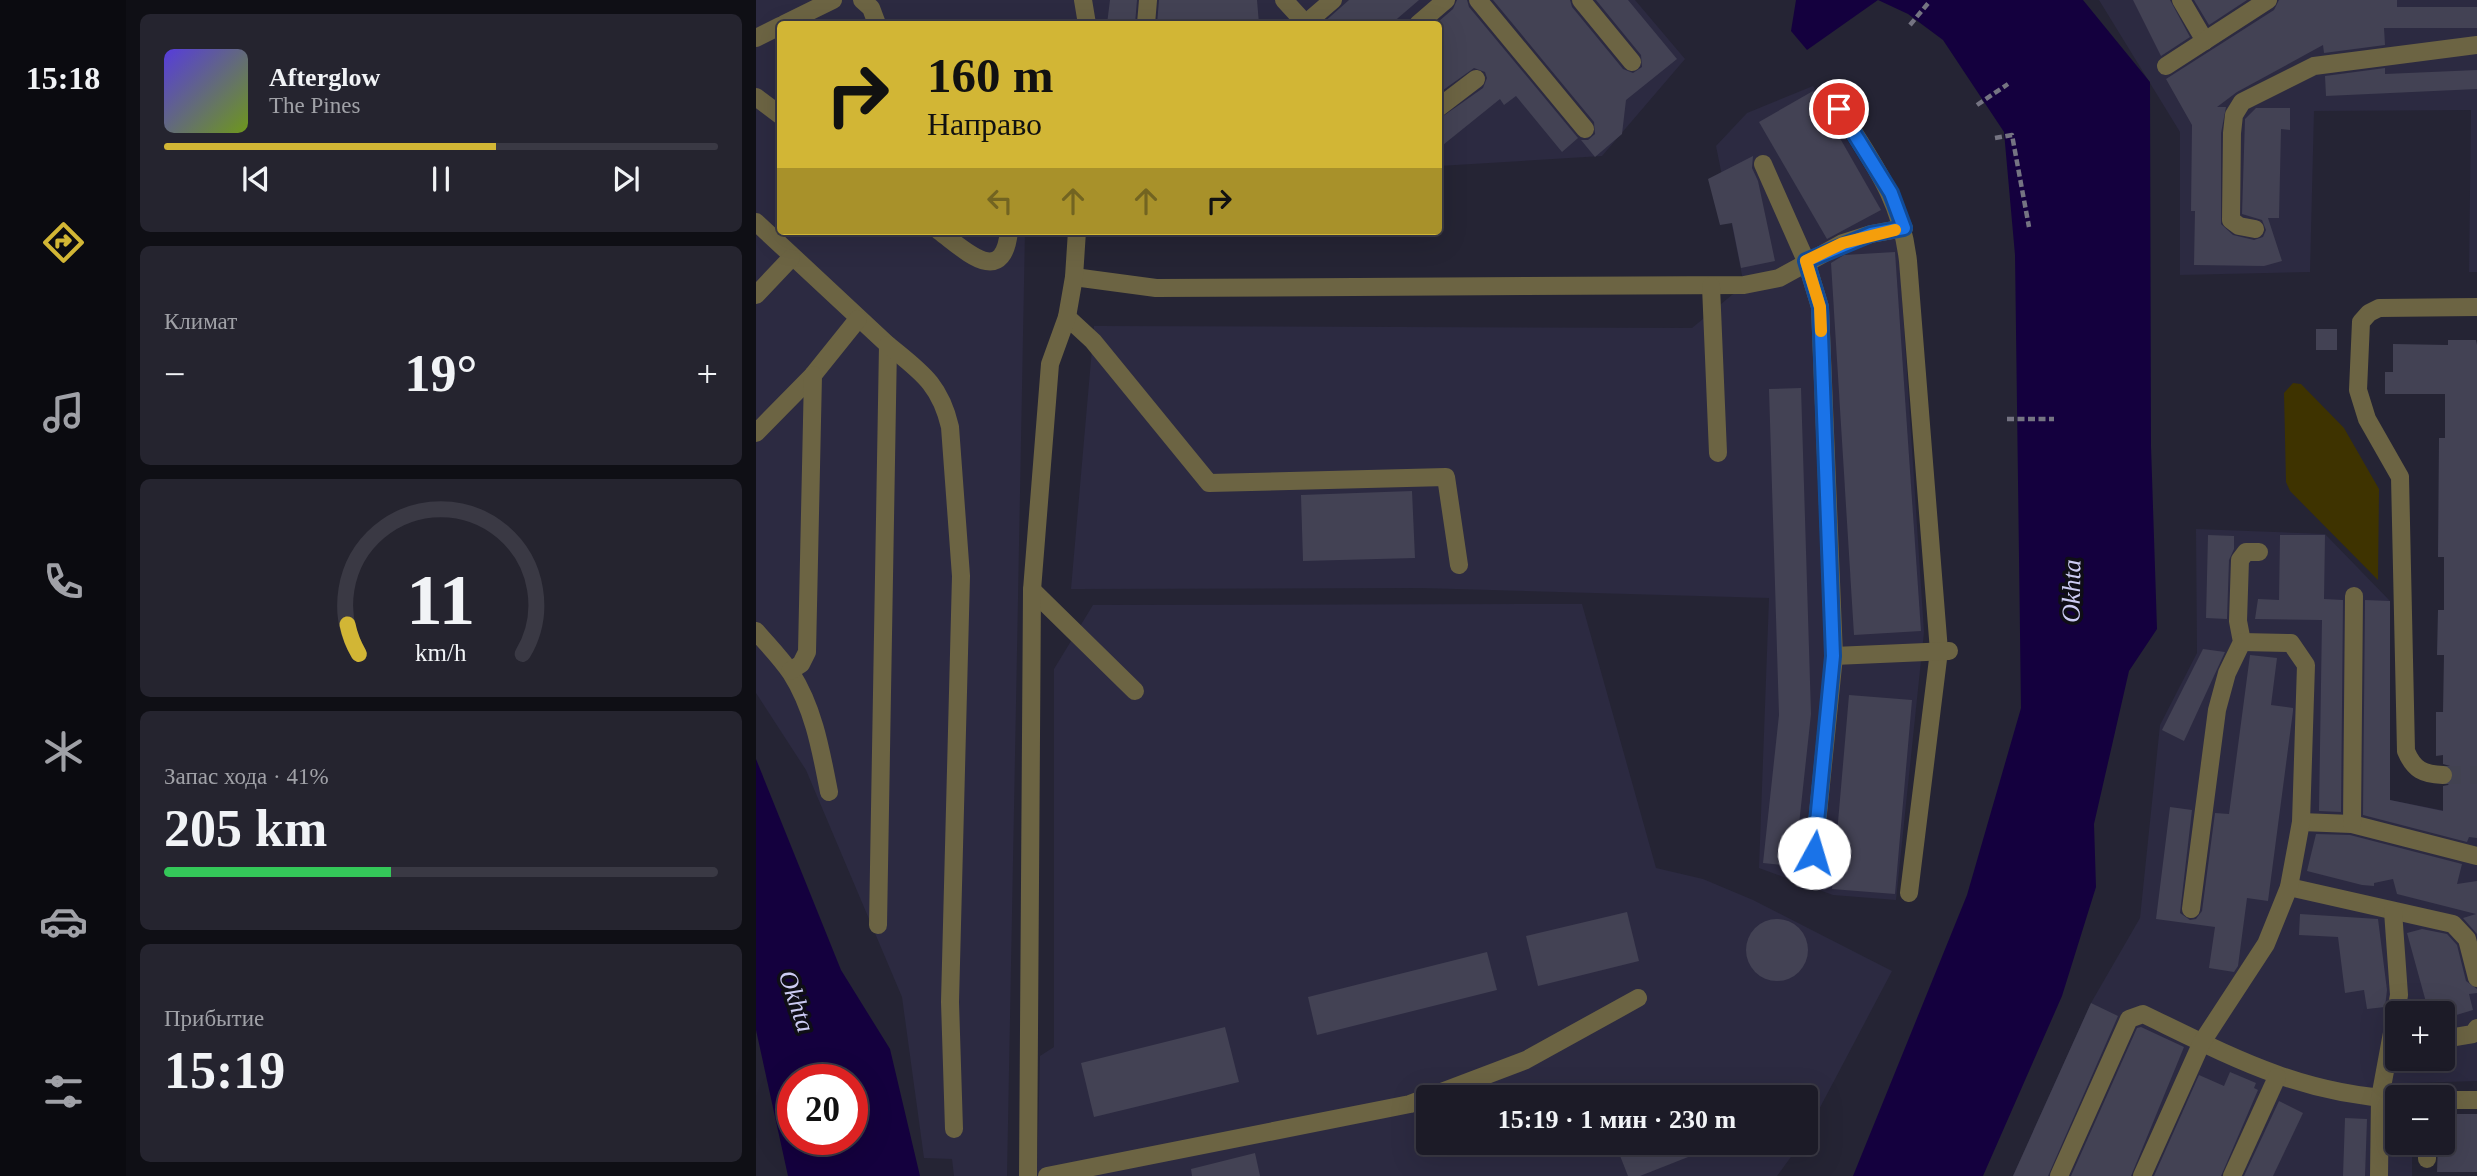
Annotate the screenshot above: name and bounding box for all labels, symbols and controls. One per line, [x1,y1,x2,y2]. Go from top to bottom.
text: 160 m [927,48,1054,103]
icon: right [812,49,903,140]
text: 15:18 [26,60,100,96]
text: Afterglow [269,63,380,92]
pin [1809,79,1869,139]
icon: arrive [1820,90,1858,128]
text: The Pines [269,93,360,118]
text: Направо [927,106,1042,142]
icon: previous [237,160,275,198]
icon: pause [422,160,460,198]
icon: next [607,160,645,198]
icon: left [981,182,1019,220]
icon: ahead [1054,182,1092,220]
icon: ahead [1127,182,1165,220]
icon: right [1200,182,1238,220]
icon: directions [39,218,88,267]
text: Климат [164,309,237,334]
text: 19° [405,345,477,402]
text: − [164,353,185,395]
text: + [697,353,718,395]
icon: music [39,388,88,437]
icon: phone [39,557,88,606]
text: 11 [407,559,475,640]
water label: Okhta [2056,559,2087,623]
text: km/h [415,639,467,666]
icon: climate [39,727,88,776]
text: Запас хода · 41% [164,764,329,789]
text: 205 km [164,800,327,857]
position arrow [1777,816,1851,890]
icon: car [39,897,88,946]
water label: Okhta [772,966,821,1036]
map controls [2385,1001,2455,1155]
button: + [2385,1001,2455,1071]
text: Прибытие [164,1006,264,1031]
text: 15:19 [164,1042,285,1099]
speed limit sign: 20 [777,1064,868,1155]
icon: filters [39,1067,88,1116]
button: − [2385,1085,2455,1155]
text: 15:19 · 1 мин · 230 m [1498,1105,1736,1134]

